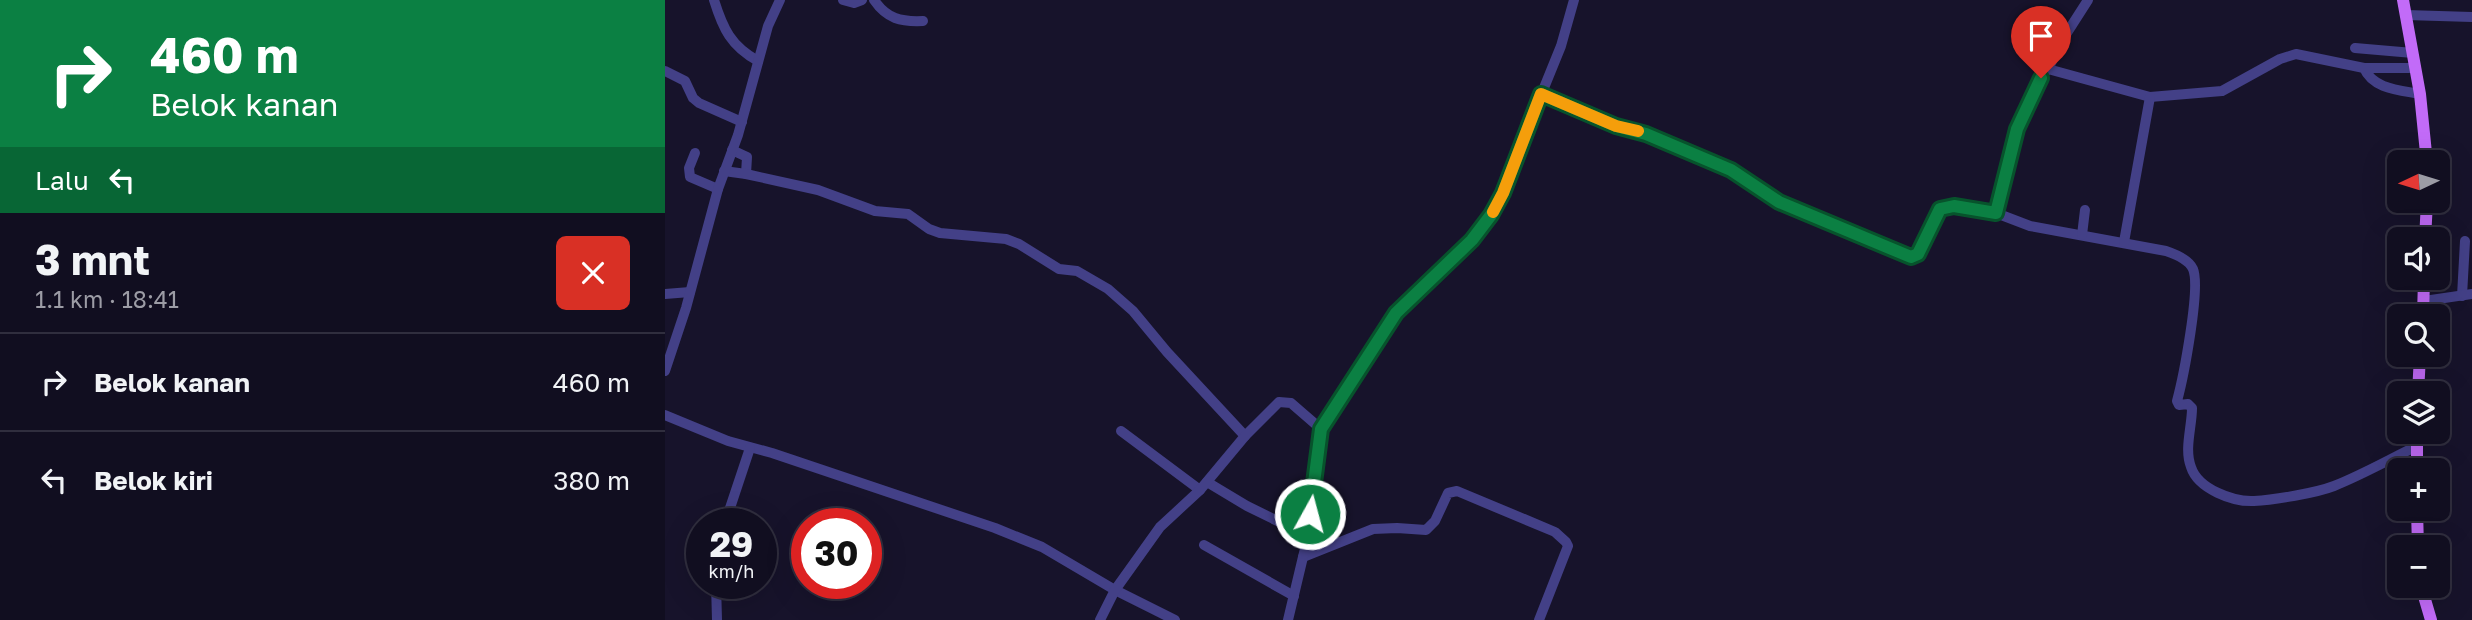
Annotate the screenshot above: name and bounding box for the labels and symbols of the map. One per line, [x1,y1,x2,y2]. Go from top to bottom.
pin [2011,6,2071,78]
north arrow [2387,150,2450,214]
position arrow [1273,477,1347,551]
speed limit sign: 30 [791,508,882,599]

